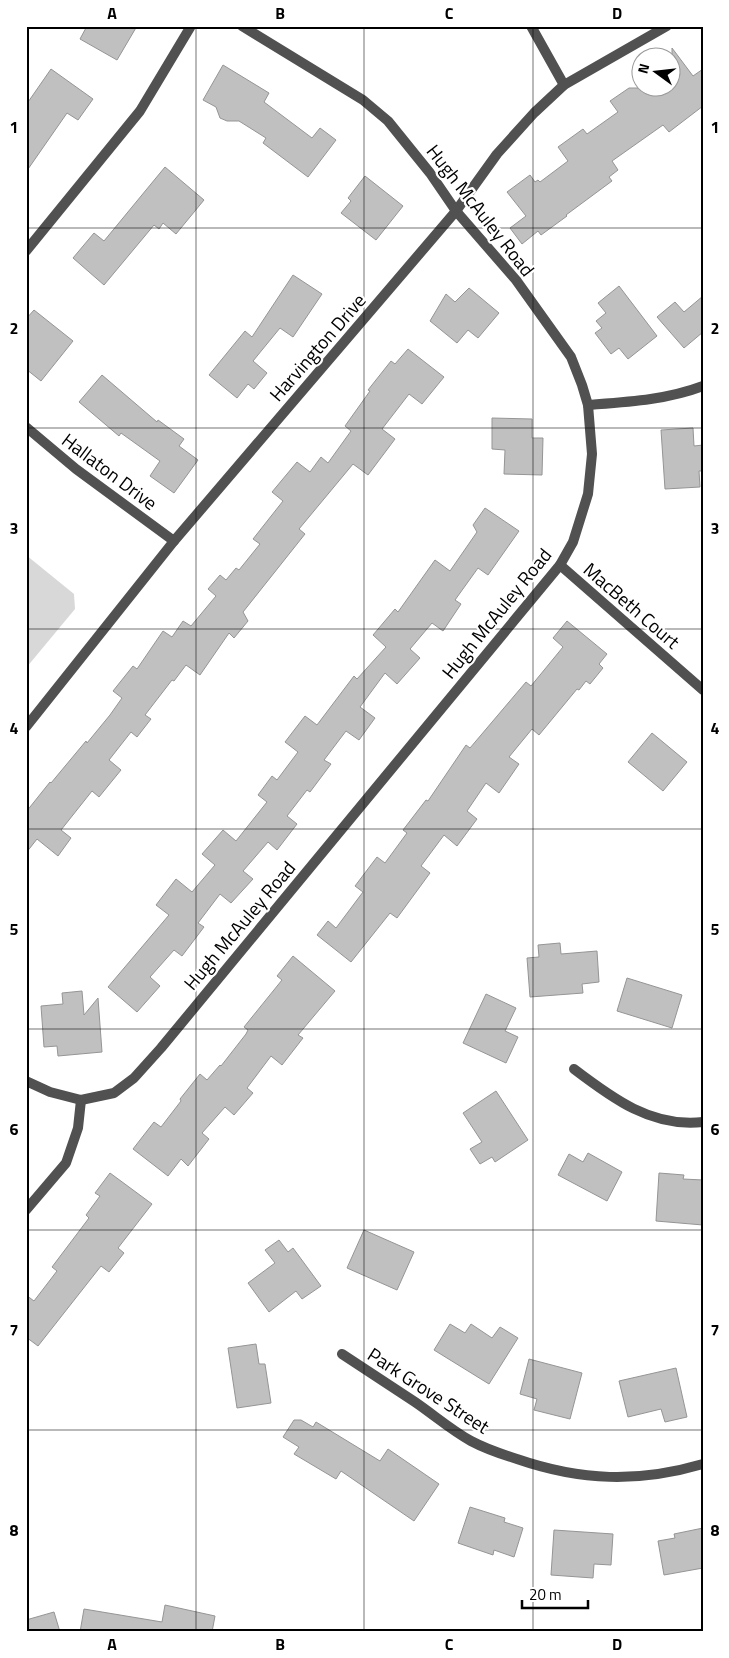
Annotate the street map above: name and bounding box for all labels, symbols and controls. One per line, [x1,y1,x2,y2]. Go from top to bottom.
text: A [107,1,117,25]
text: B [275,1,285,25]
text: C [445,1,454,25]
text: D [612,1,622,25]
north arrow [632,48,682,98]
text: N [632,61,654,76]
text: 1 [10,115,18,139]
text: 1 [711,115,719,139]
street label: Hugh McAuley Road [420,138,542,282]
street label: Harvington Drive [262,287,372,407]
text: 2 [10,316,18,340]
text: 2 [711,316,719,340]
street label: Hallaton Drive [56,425,164,517]
text: 3 [10,516,18,540]
text: 3 [711,516,719,540]
street label: Hugh McAuley Road [434,541,558,685]
street label: MacBeth Court [577,555,687,655]
text: 4 [10,716,19,740]
text: 4 [711,716,720,740]
street label: Hugh McAuley Road [176,854,302,996]
text: 5 [10,917,19,941]
text: 5 [711,917,720,941]
text: 6 [10,1117,19,1141]
text: 6 [711,1117,720,1141]
text: 7 [10,1318,18,1342]
text: 7 [711,1318,719,1342]
street label: Park Grove Street [362,1340,496,1441]
text: 8 [10,1518,19,1542]
text: 8 [711,1518,720,1542]
scale bar [522,1578,588,1610]
text: 20 m [529,1583,562,1606]
text: A [107,1632,117,1656]
text: B [275,1632,285,1656]
text: C [445,1632,454,1656]
text: D [612,1632,622,1656]

